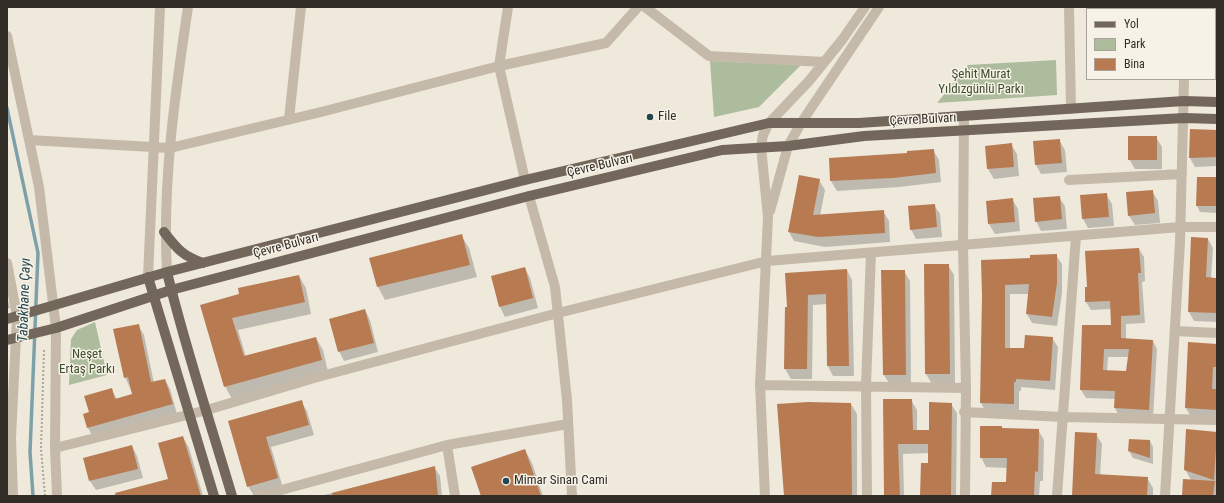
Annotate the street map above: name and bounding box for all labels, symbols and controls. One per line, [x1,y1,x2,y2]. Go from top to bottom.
legend [1086,8,1216,80]
text: Yol [1124,17,1139,31]
text: Park [1124,37,1145,51]
text: Bina [1124,57,1145,71]
park label: Şehit Murat Yıldızgünlü Parkı [938,67,1024,98]
place label: File [658,109,676,125]
street label: Çevre Bulvarı [889,110,957,130]
marker: File [645,112,655,122]
street label: Çevre Bulvarı [566,151,634,181]
street label: Çevre Bulvarı [252,230,320,262]
water label: Tabakhane Çayı [15,258,35,342]
park label: Neşet Ertaş Parkı [59,347,115,378]
place label: Mimar Sinan Cami [514,473,608,489]
marker: Mimar Sinan Cami [501,476,511,486]

